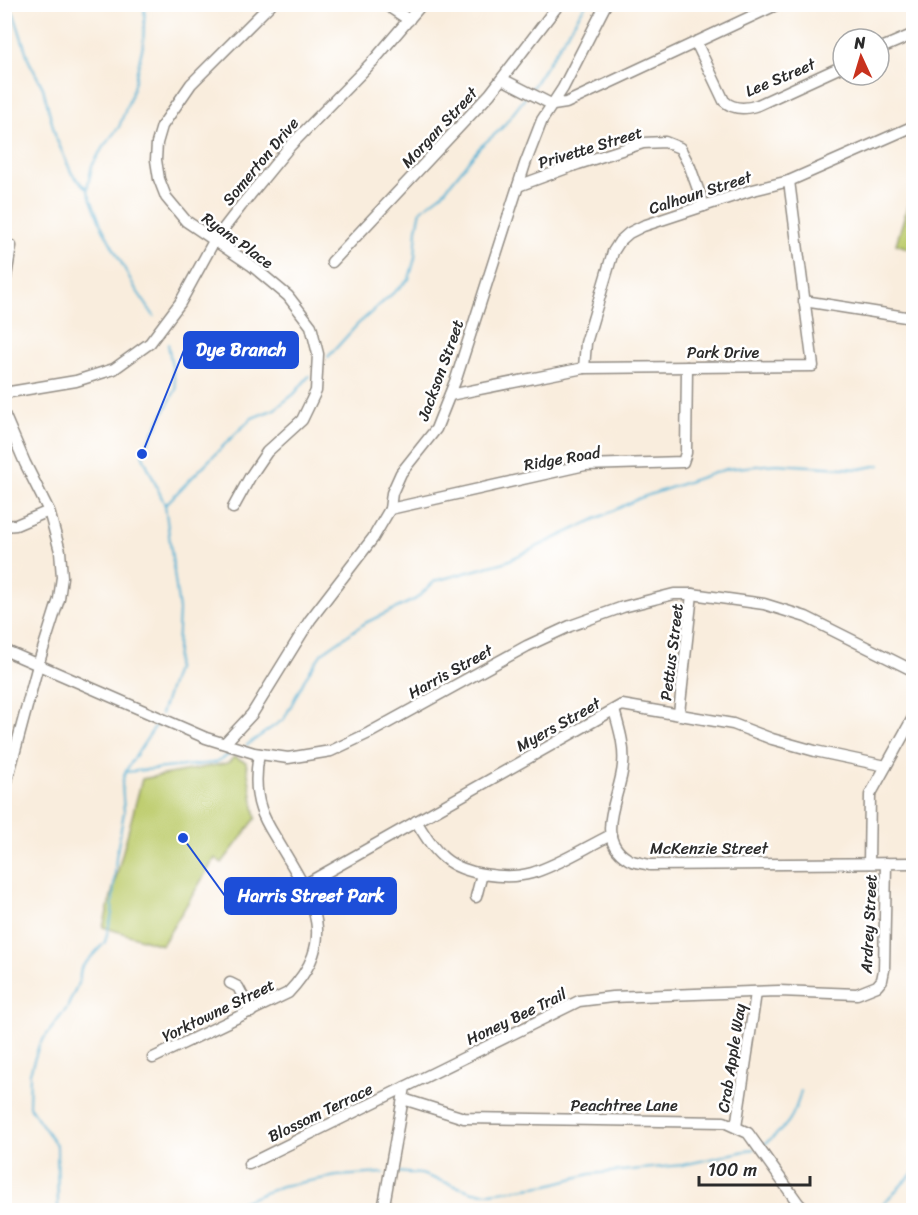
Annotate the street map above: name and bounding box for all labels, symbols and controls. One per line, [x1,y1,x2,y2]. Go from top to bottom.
north arrow [831,27,891,87]
text: N [852,28,867,57]
street label: Lee Street [740,49,820,105]
street label: Morgan Street [394,80,485,175]
street label: Somerton Drive [214,110,306,212]
street label: Privette Street [534,118,646,177]
street label: Calhoun Street [645,162,756,223]
street label: Ryans Place [196,204,280,277]
street label: Jackson Street [408,315,472,426]
callout: Dye Branch [184,332,298,368]
text: Dye Branch [196,334,287,366]
street label: Park Drive [687,338,760,367]
street label: Ridge Road [522,437,604,479]
street label: Pettus Street [651,602,692,702]
street label: Harris Street [402,636,499,707]
street label: Myers Street [510,689,607,760]
street label: McKenzie Street [650,834,769,863]
street label: Ardrey Street [851,874,886,975]
callout: Harris Street Park [225,878,396,914]
text: Harris Street Park [237,880,385,912]
street label: Yorktowne Street [157,970,280,1050]
street label: Honey Bee Trail [461,979,572,1053]
street label: Crab Apple Way [709,1001,755,1115]
street label: Blossom Terrace [263,1074,378,1150]
street label: Peachtree Lane [570,1091,678,1120]
scale bar [699,1149,810,1187]
text: 100 m [708,1154,757,1186]

